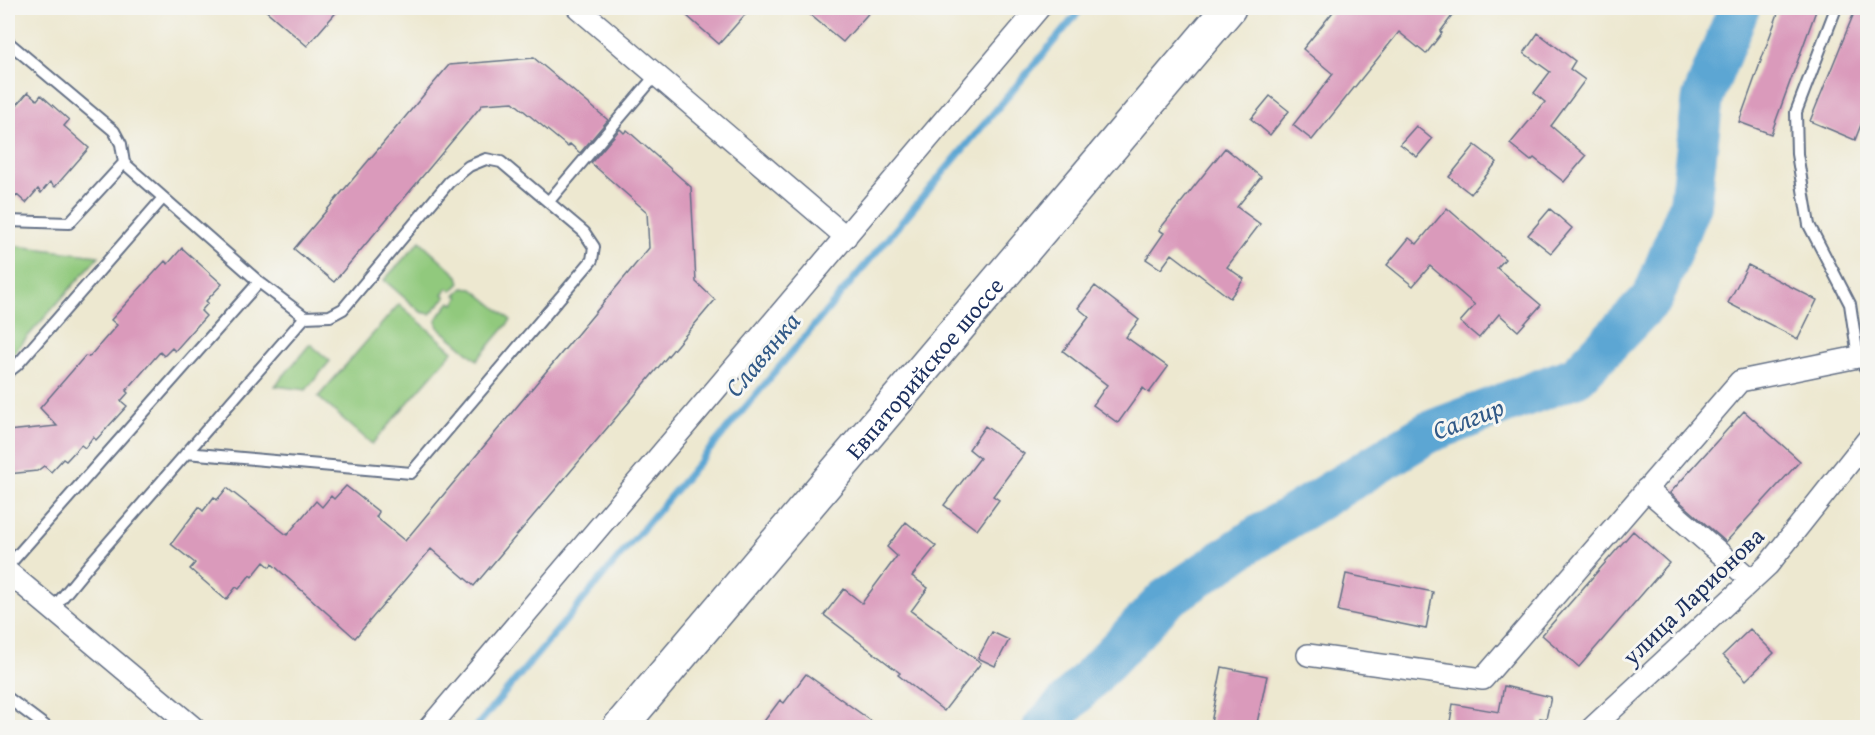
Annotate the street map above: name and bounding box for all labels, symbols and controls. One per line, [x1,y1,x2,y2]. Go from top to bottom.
street label: Евпаторийское шоссе [837,269,1012,467]
water label: Славянка [715,303,809,405]
water label: Салгир [1427,387,1509,449]
street label: улица Ларионова [1613,519,1772,674]

